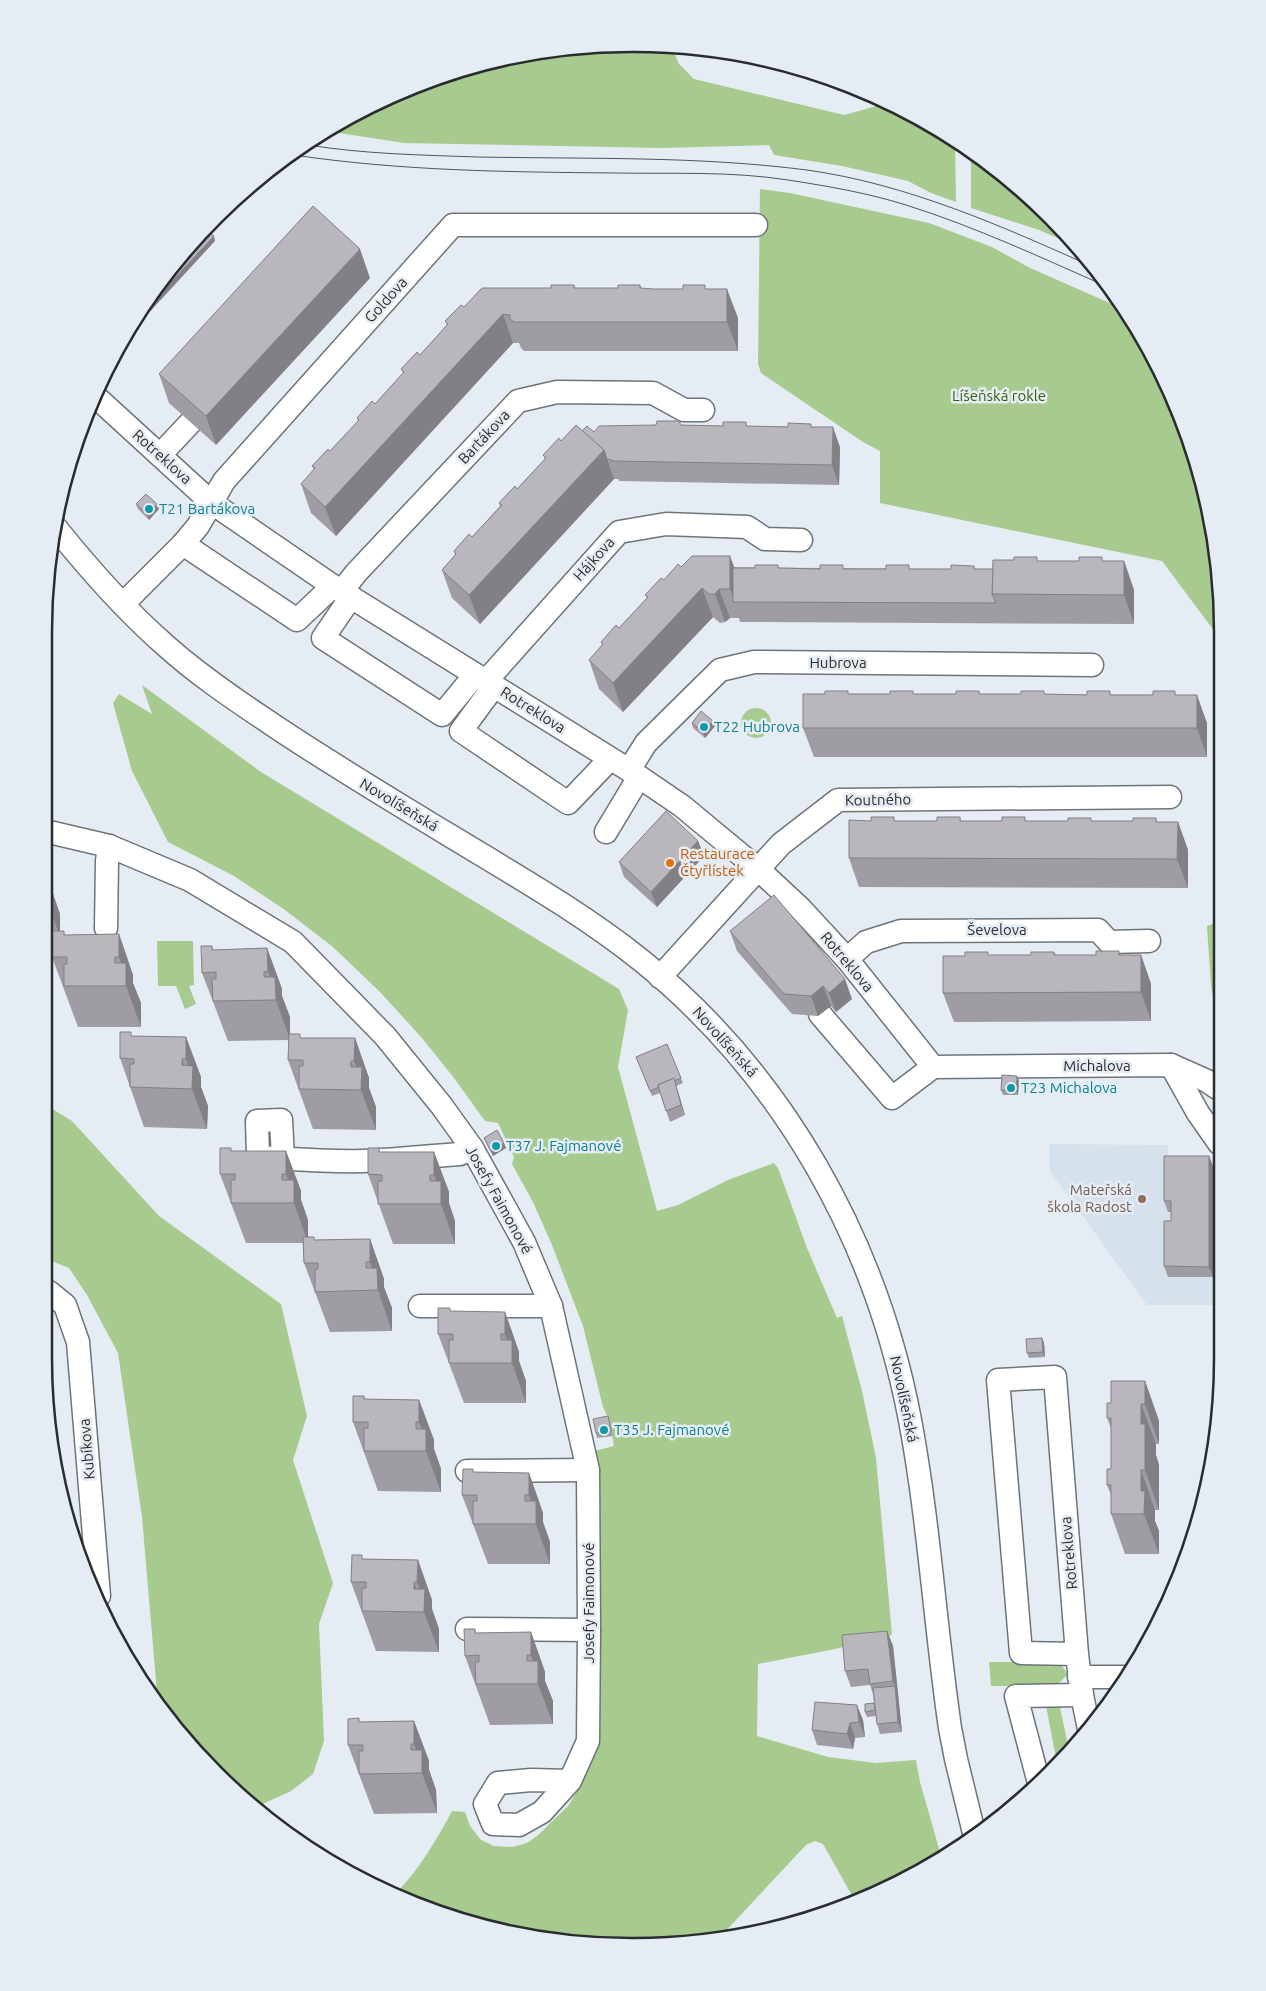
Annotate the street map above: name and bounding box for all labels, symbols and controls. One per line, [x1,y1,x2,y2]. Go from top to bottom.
street label: Goldova [361,273,410,326]
park label: Líšeňská rokle [952,387,1046,404]
street label: Bartákova [454,406,513,467]
street label: Rotreklova [129,426,195,487]
place label: T21 Bartákova [159,500,255,517]
marker: T21 Bartákova [143,503,155,515]
street label: Hájkova [570,533,618,584]
street label: Hubrova [809,654,867,671]
street label: Rotreklova [498,683,569,736]
place label: T22 Hubrova [714,718,800,735]
marker: T22 Hubrova [698,721,710,733]
street label: Novolíšeňská [357,775,441,835]
street label: Koutného [845,790,911,809]
place label: Restaurace Čtyřlístek [680,845,755,879]
marker: Restaurace Čtyřlístek [664,857,676,869]
street label: Ševelova [967,921,1027,938]
street label: Rotreklova [817,928,877,995]
street label: Novolíšeňská [690,1003,761,1080]
street label: Michalova [1063,1057,1131,1074]
place label: T23 Michalova [1021,1079,1117,1096]
marker: T23 Michalova [1005,1082,1017,1094]
place label: T37 J. Fajmanové [506,1137,621,1154]
marker: T37 J. Fajmanové [490,1140,502,1152]
street label: Josefy Faimonové [463,1143,536,1257]
place label: Mateřská škola Radost [1047,1181,1132,1215]
marker: Mateřská škola Radost [1136,1193,1148,1205]
street label: Novolíšeňská [887,1354,922,1444]
street label: Kubíkova [75,1418,98,1480]
place label: T35 J. Fajmanové [614,1421,729,1438]
marker: T35 J. Fajmanové [598,1424,610,1436]
street label: Rotreklova [1057,1516,1080,1590]
street label: Josefy Faimonové [580,1543,597,1663]

